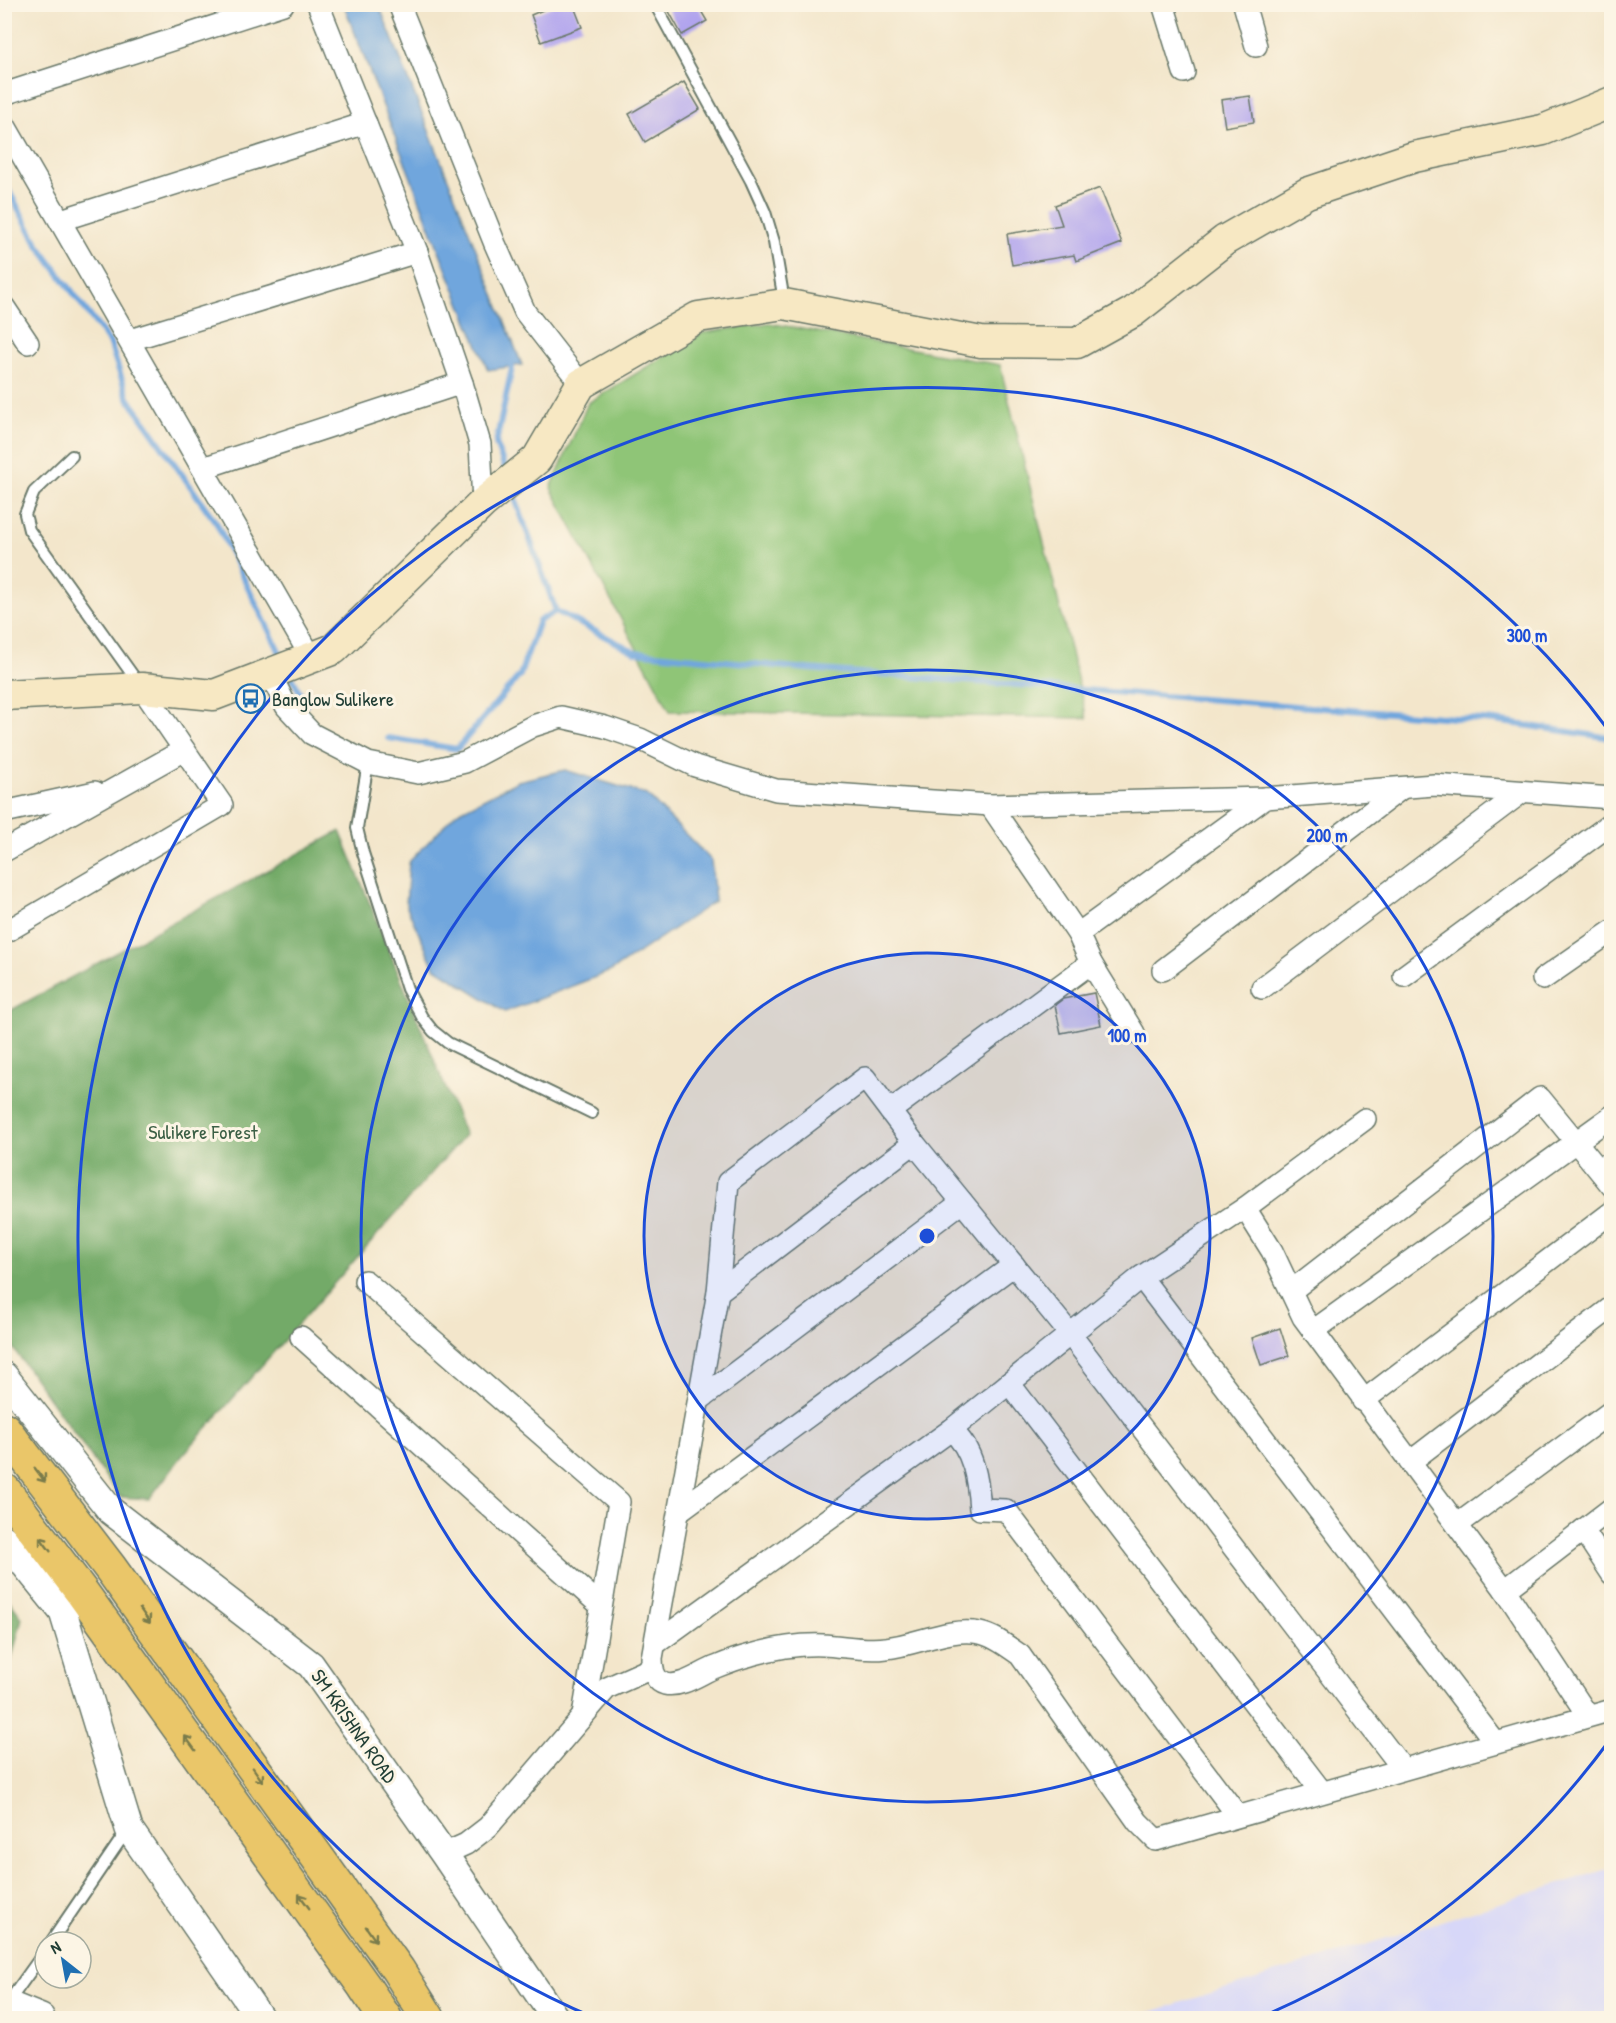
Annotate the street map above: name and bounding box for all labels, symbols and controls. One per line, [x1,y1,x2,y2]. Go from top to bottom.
text: 300 m [1507,623,1547,648]
bus stop icon: Banglow Sulikere [235,683,267,715]
place label: Banglow Sulikere [272,685,394,712]
text: 200 m [1307,823,1347,848]
text: 100 m [1107,1023,1147,1048]
park label: Sulikere Forest [148,1118,259,1145]
centre of rings [917,1226,937,1246]
one-way arrow [34,1467,46,1483]
one-way arrow [39,1537,52,1553]
one-way arrow [139,1608,151,1624]
street label: SM KRISHNA ROAD [305,1664,404,1788]
one-way arrow [184,1735,196,1752]
one-way arrow [252,1766,264,1783]
one-way arrow [298,1894,310,1910]
one-way arrow [365,1925,378,1941]
north arrow [33,1930,93,1990]
text: N [46,1935,65,1959]

